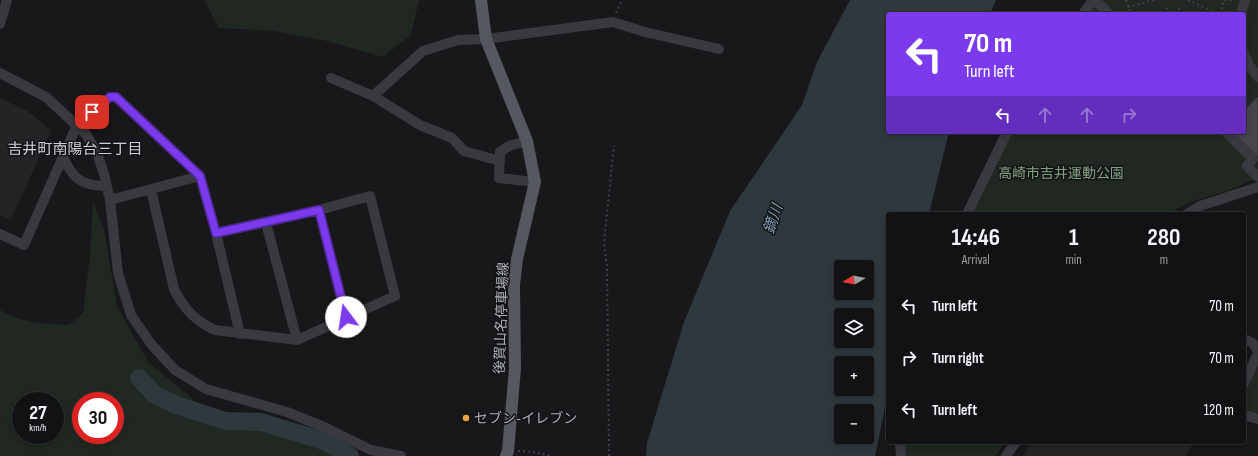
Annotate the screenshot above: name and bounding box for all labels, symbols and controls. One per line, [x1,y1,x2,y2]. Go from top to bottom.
text: 70 m [964,27,1012,60]
icon: left [898,28,950,80]
text: Turn left [964,61,1015,82]
pin [75,95,109,129]
icon: arrive [81,101,103,123]
icon: left [992,104,1014,126]
icon: ahead [1034,104,1056,126]
icon: ahead [1076,104,1098,126]
icon: right [1118,104,1140,126]
district label: 吉井町南陽台三丁目 [7,140,143,159]
park label: 高崎市吉井運動公園 [998,165,1124,182]
water label: 鏑川 [760,200,788,236]
text: 14:46 [951,223,1000,252]
text: 1 [1069,223,1078,252]
text: 280 [1147,223,1181,252]
text: Arrival [962,252,990,268]
text: min [1066,252,1082,268]
text: m [1160,252,1168,268]
north arrow [834,260,874,300]
map controls [834,260,874,444]
street label: 後賀山名停車場線 [491,262,512,374]
icon: left [898,295,920,317]
position arrow [325,296,367,338]
text: Turn left [932,297,977,316]
text: 70 m [1209,297,1234,316]
button: layers [834,308,874,348]
icon: right [898,347,920,369]
text: Turn right [932,349,984,368]
text: 70 m [1209,349,1234,368]
button: + [834,356,874,396]
speed limit sign: 30 [72,392,124,444]
icon: left [898,399,920,421]
text: 27 [29,401,47,425]
text: Turn left [932,401,977,420]
text: 120 m [1204,401,1234,420]
button: − [834,404,874,444]
place label: セブン-イレブン [474,410,577,427]
marker: セブン-イレブン [461,413,471,423]
text: km/h [29,422,47,434]

